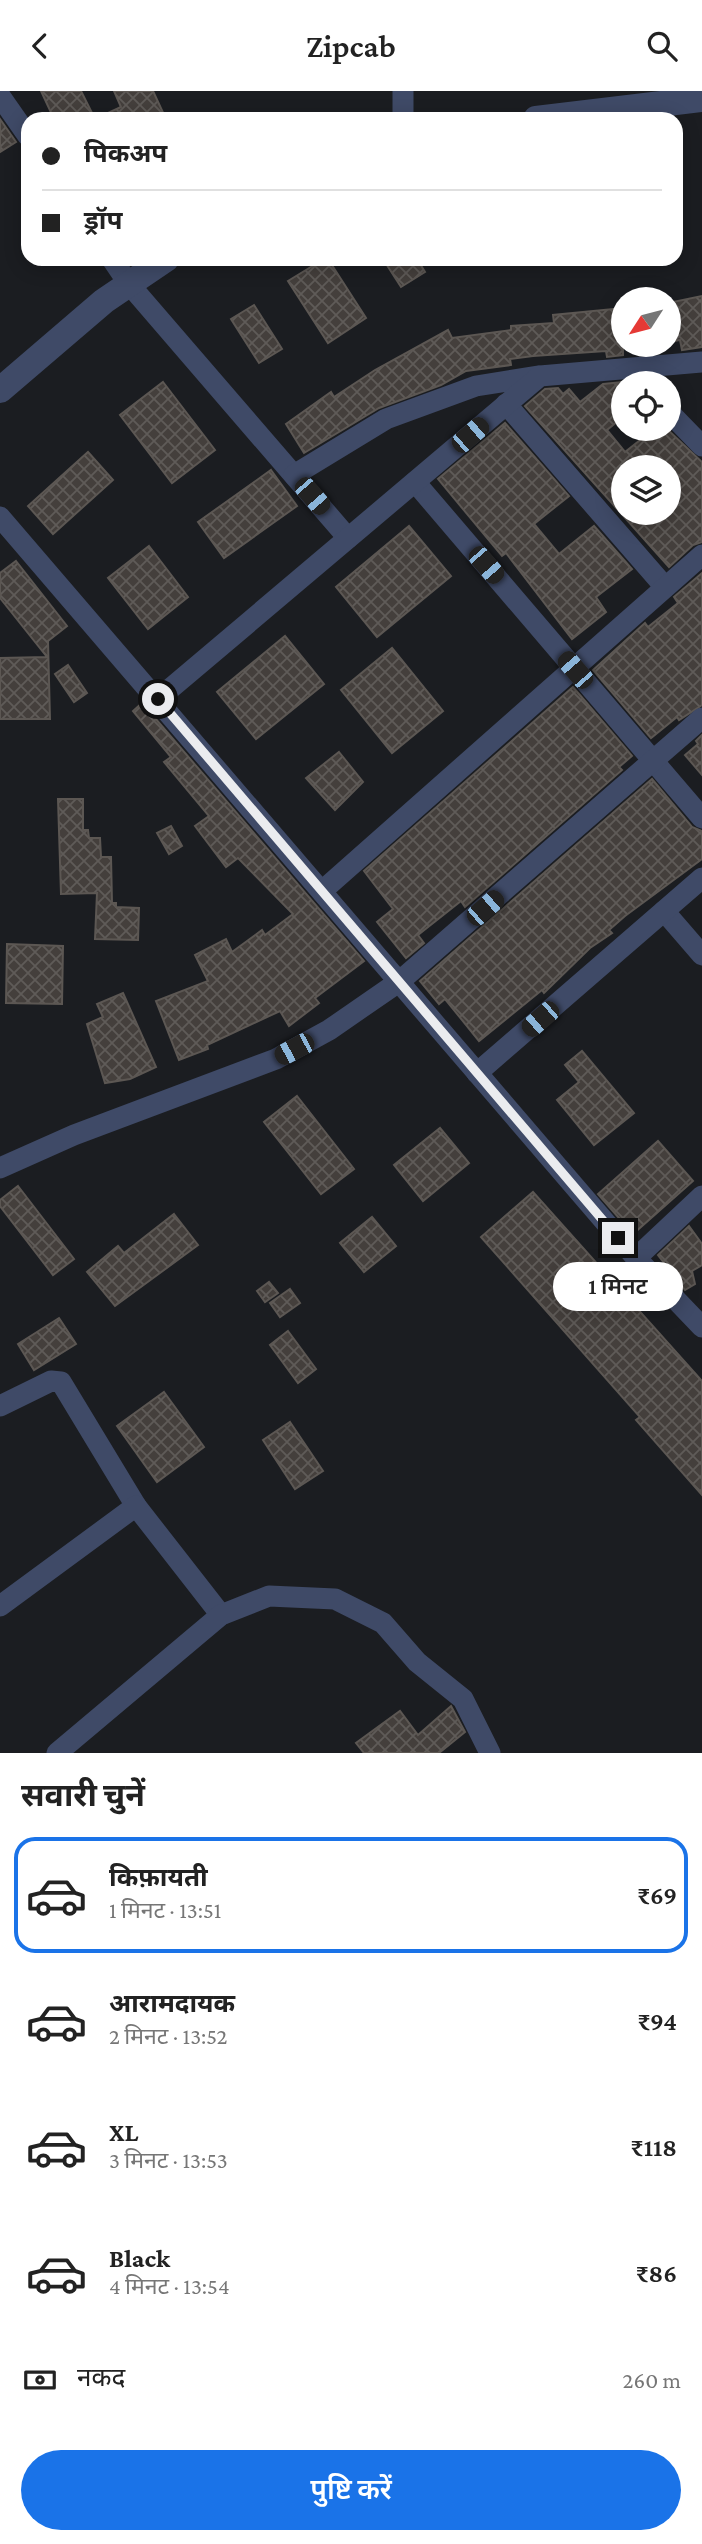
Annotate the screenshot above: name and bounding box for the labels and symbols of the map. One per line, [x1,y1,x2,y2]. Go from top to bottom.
north arrow [611,287,681,357]
car [448,413,493,457]
car [291,473,334,519]
car [465,542,508,588]
car [554,647,597,693]
route start [142,683,174,715]
car [463,886,508,930]
car [518,997,563,1041]
car [271,1030,318,1068]
route end [602,1222,634,1254]
callout: 1 मिनट [553,1263,683,1311]

